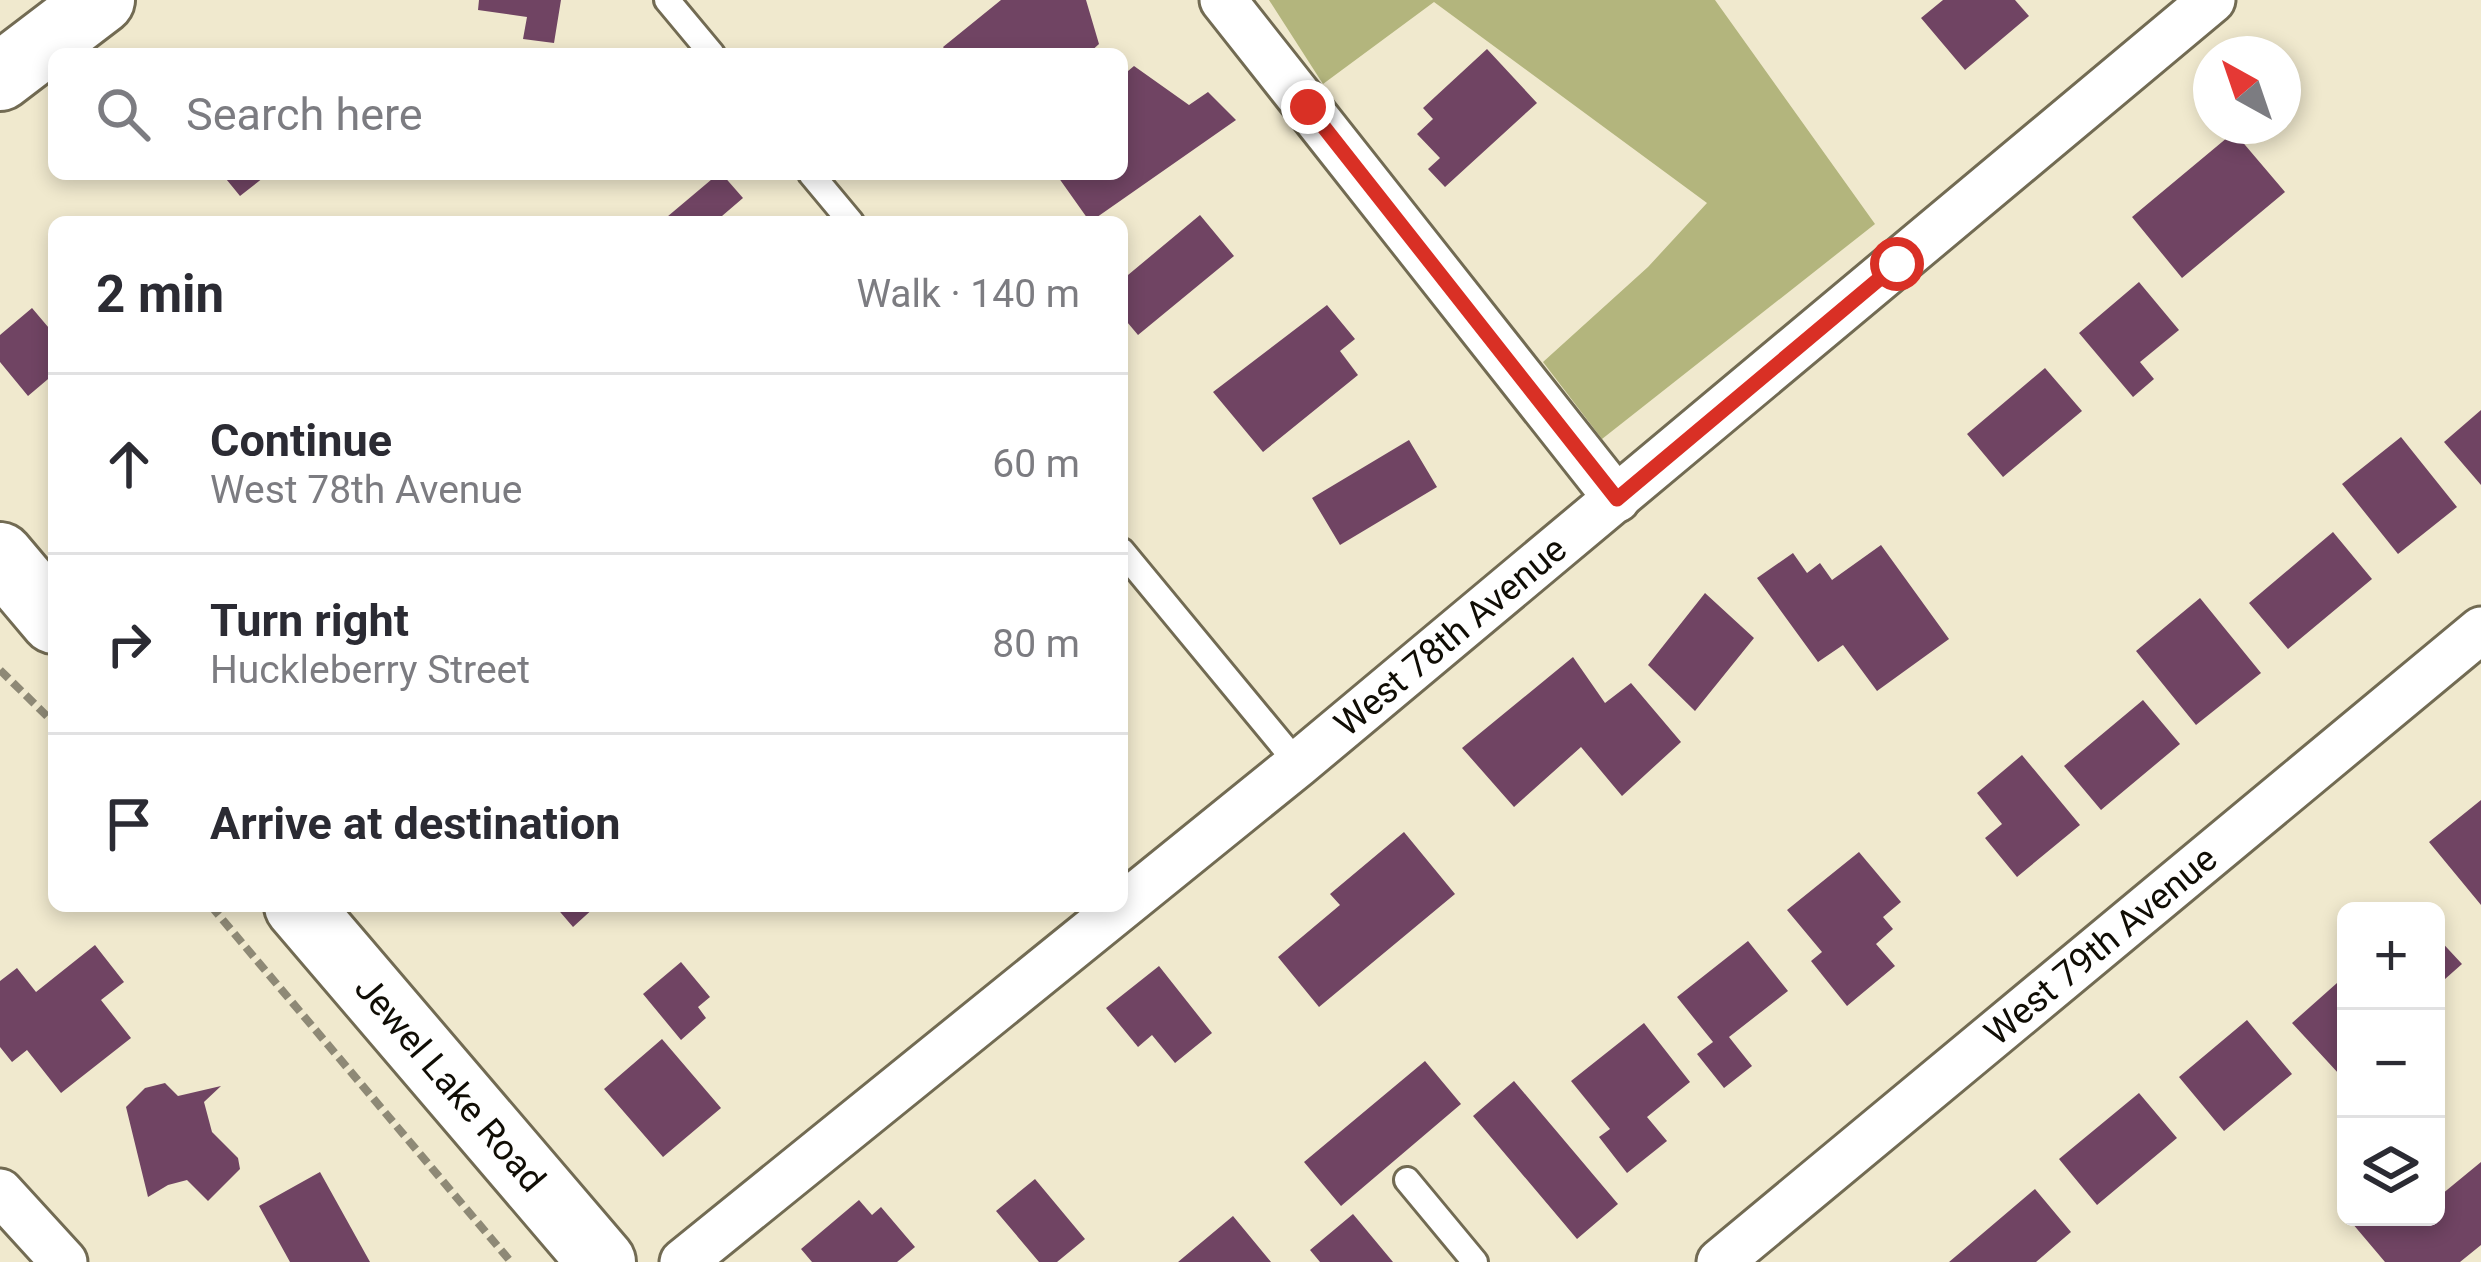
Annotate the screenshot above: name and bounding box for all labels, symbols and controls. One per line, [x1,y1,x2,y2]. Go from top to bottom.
north arrow [2193,36,2301,144]
search box [48,48,1128,180]
route end [1281,80,1335,134]
icon: search [90,81,156,147]
text: Search here [186,88,423,141]
route start [1870,237,1924,291]
text: 2 min [96,265,224,324]
text: Walk · 140 m [856,271,1080,317]
text: Continue [210,414,392,467]
icon: ahead [96,431,162,497]
text: 60 m [992,441,1080,487]
text: West 78th Avenue [210,467,523,513]
street label: West 78th Avenue [1326,528,1575,745]
text: Turn right [210,594,409,647]
icon: right [96,611,162,677]
text: 80 m [992,621,1080,667]
text: Huckleberry Street [210,647,530,693]
icon: arrive [96,791,162,857]
text: Arrive at destination [210,797,621,850]
street label: West 79th Avenue [1976,837,2225,1054]
map controls [2337,902,2445,1226]
button: + [2337,902,2445,1010]
street label: Jewel Lake Road [346,968,554,1200]
button: − [2337,1010,2445,1118]
button: layers [2337,1118,2445,1226]

